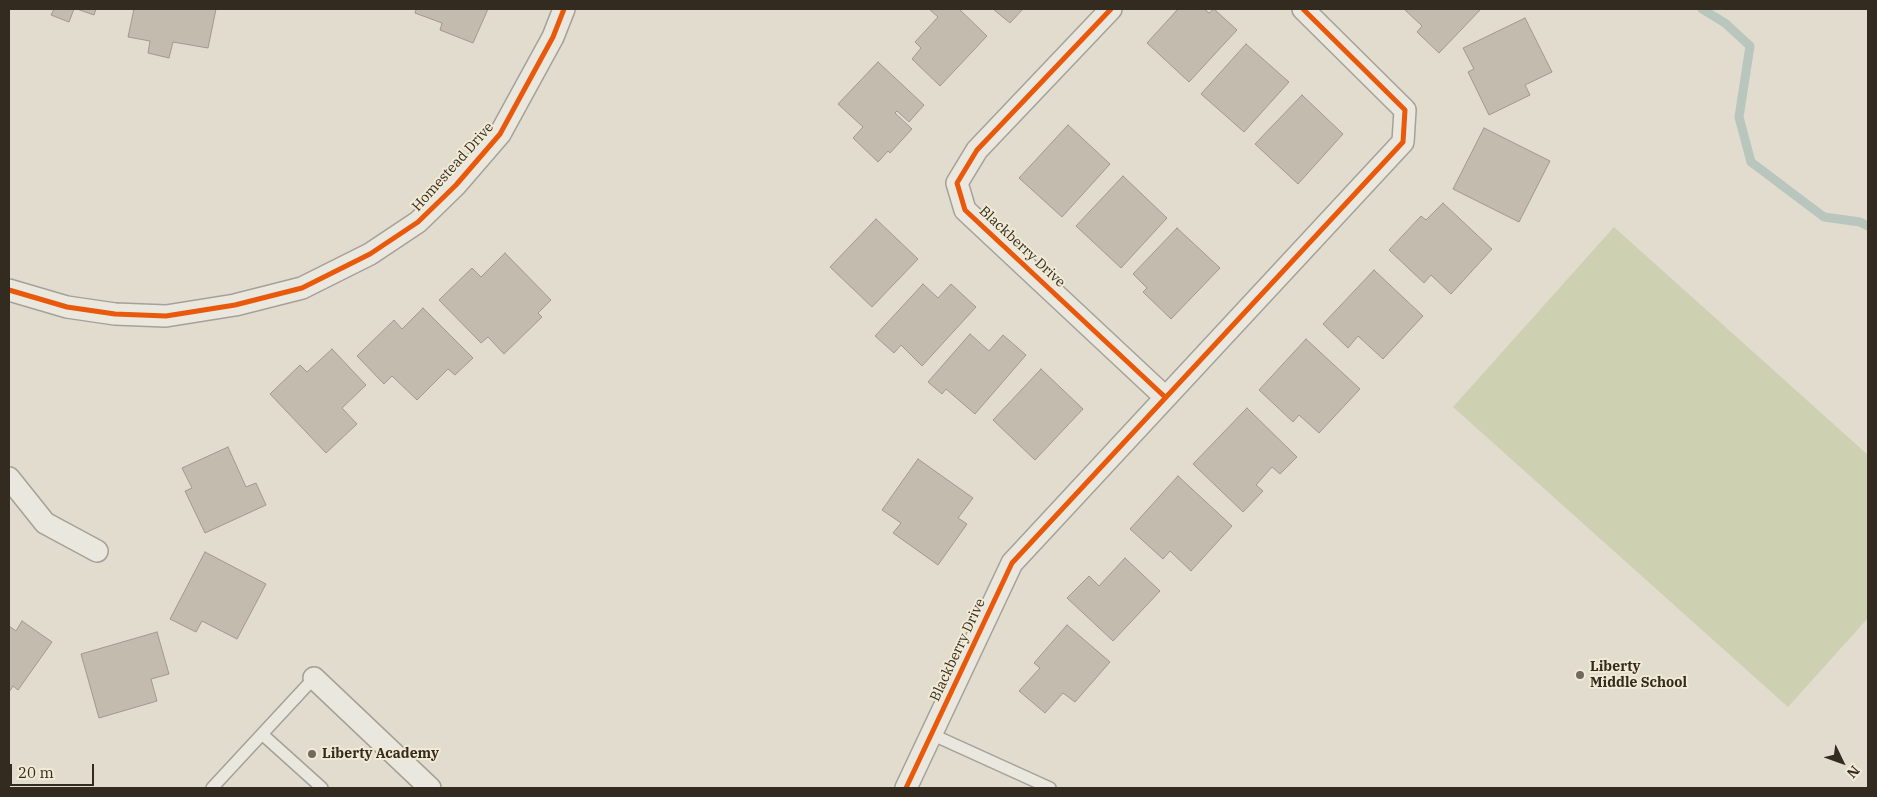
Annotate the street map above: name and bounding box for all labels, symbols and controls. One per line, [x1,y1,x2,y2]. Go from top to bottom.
street label: Homestead Drive [409,119,497,215]
street label: Blackberry Drive [975,203,1069,291]
street label: Blackberry Drive [927,596,989,704]
place label: Liberty Middle School [1590,659,1687,692]
marker: Liberty Middle School [1574,669,1586,681]
north arrow [1817,737,1867,787]
place label: Liberty Academy [322,746,439,762]
marker: Liberty Academy [306,748,318,760]
scale bar [12,754,96,786]
text: N [1843,762,1864,782]
text: 20 m [18,763,54,782]

